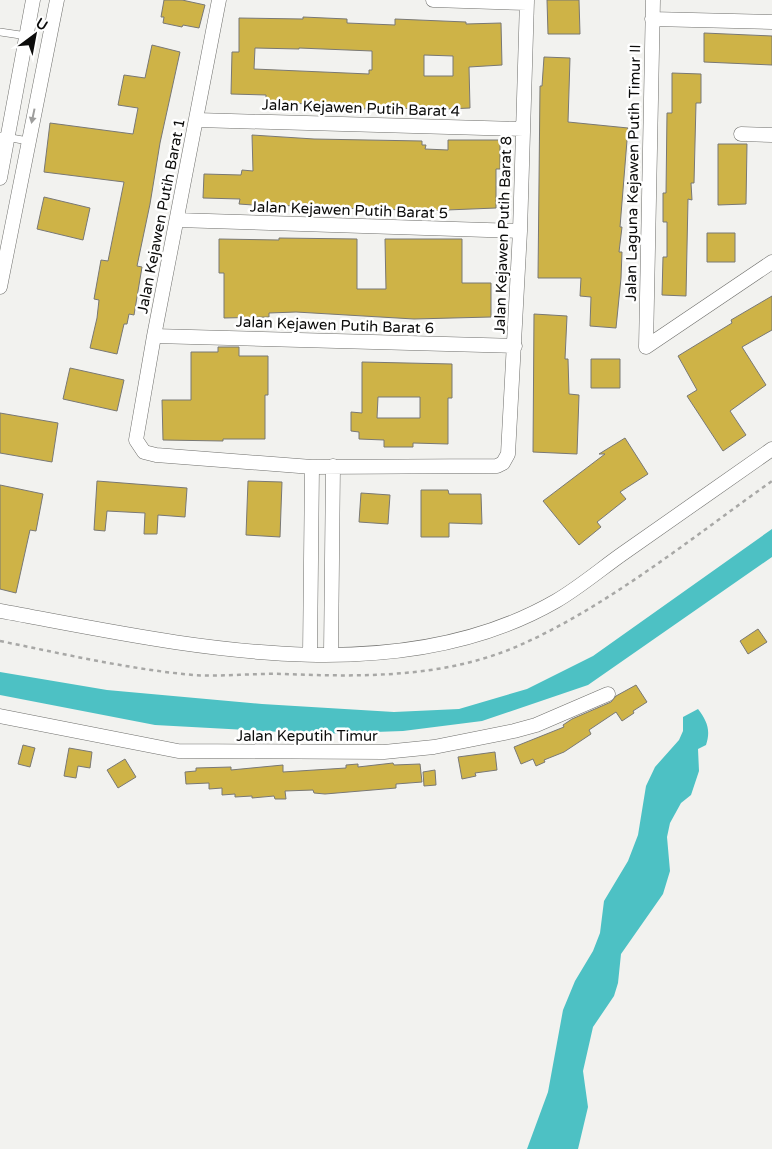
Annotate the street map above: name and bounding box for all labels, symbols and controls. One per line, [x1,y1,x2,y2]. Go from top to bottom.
north arrow [10,10,60,60]
text: U [33,14,51,34]
street label: Jalan Laguna Kejawen Putih Timur II [622,44,644,302]
street label: Jalan Kejawen Putih Barat 4 [262,96,460,120]
one-way arrow [29,109,37,124]
street label: Jalan Kejawen Putih Barat 1 [133,117,189,315]
street label: Jalan Kejawen Putih Barat 8 [491,136,515,334]
street label: Jalan Kejawen Putih Barat 5 [250,198,448,222]
street label: Jalan Kejawen Putih Barat 6 [236,313,434,337]
street label: Jalan Keputih Timur [236,727,378,745]

